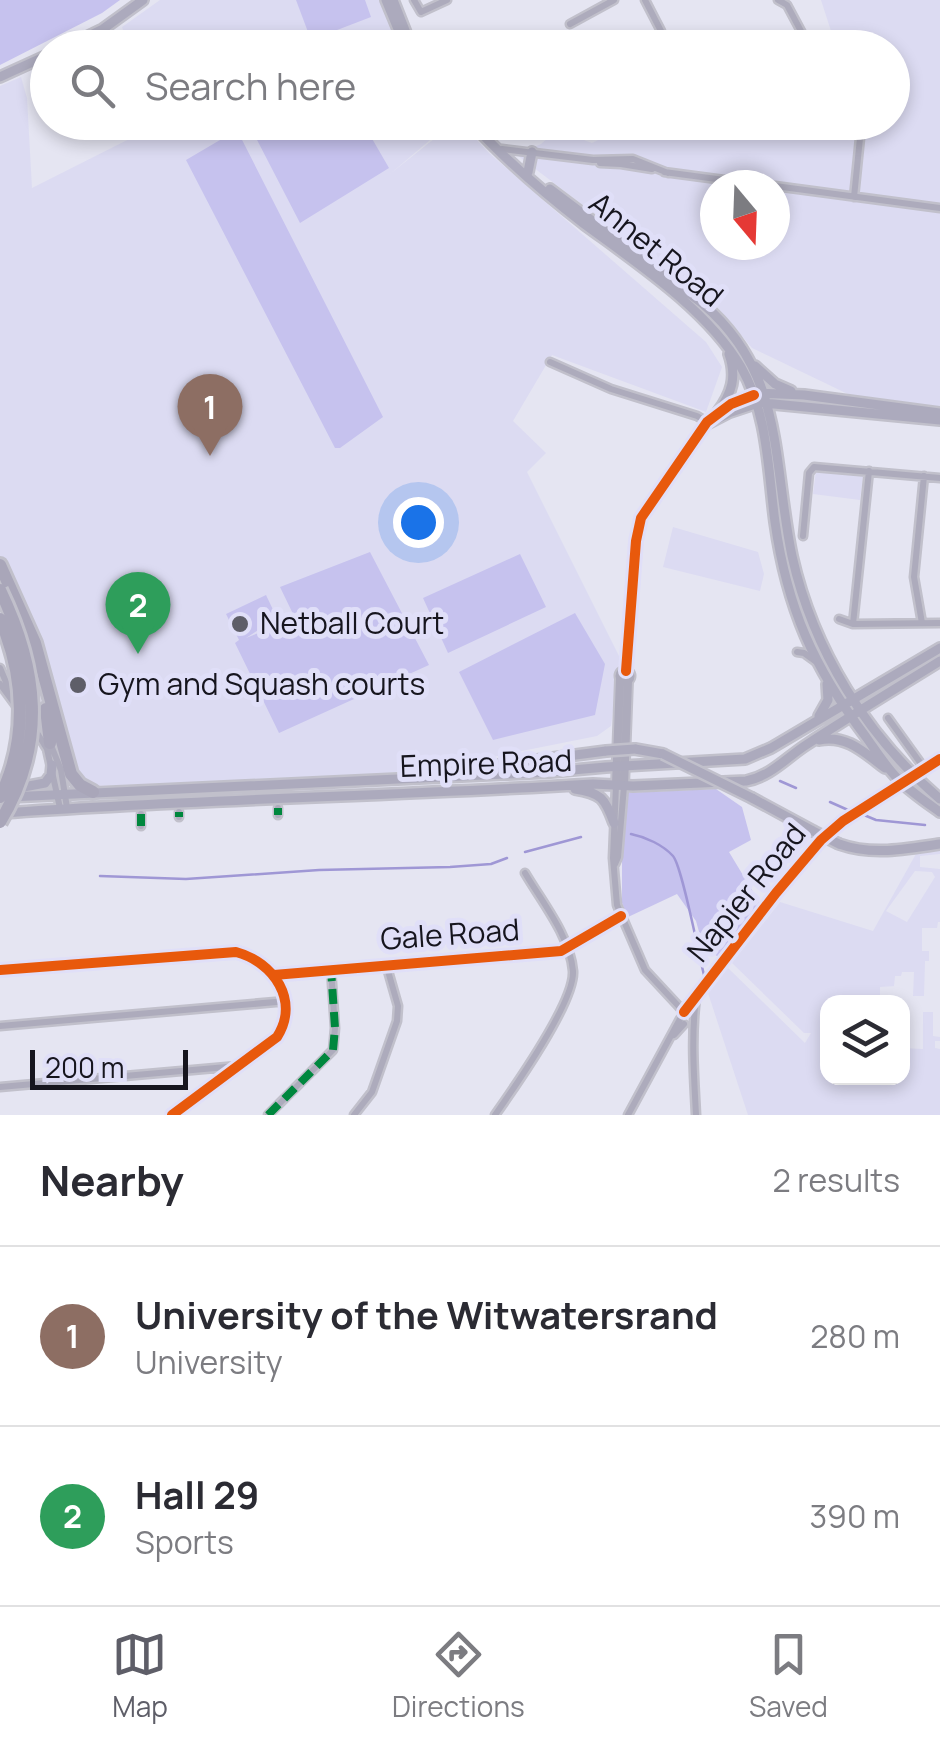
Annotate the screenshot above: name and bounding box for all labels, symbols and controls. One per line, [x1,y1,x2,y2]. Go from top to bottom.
search box [30,30,910,140]
icon: search [65,58,120,113]
text: Search here [145,59,356,111]
north arrow [700,170,790,260]
street label: Annet Road [581,182,732,315]
pin: 1 [178,374,242,456]
your location [393,497,444,548]
pin: 2 [106,572,170,654]
place label: Netball Court [260,602,444,643]
marker: Netball Court [229,613,251,635]
place label: Gym and Squash courts [98,663,425,704]
marker: Gym and Squash courts [67,674,89,696]
street label: Empire Road [399,739,573,786]
street label: Napier Road [677,814,814,970]
street label: Gale Road [379,908,521,959]
map controls [820,995,910,1085]
button: layers [820,995,910,1085]
scale bar [30,1045,188,1090]
text: 200 m [45,1048,124,1086]
text: Nearby [40,1151,184,1209]
text: 2 results [773,1158,900,1202]
text: University of the Witwatersrand [135,1288,718,1340]
text: 1 [65,1314,80,1358]
text: 280 m [810,1314,900,1358]
text: University [135,1340,283,1384]
text: Hall 29 [135,1468,259,1520]
text: 2 [63,1494,82,1538]
text: 390 m [809,1494,900,1538]
text: Sports [135,1520,234,1564]
tab: Map [112,1627,168,1725]
tab: Directions [392,1627,525,1725]
tab: Saved [749,1627,828,1725]

